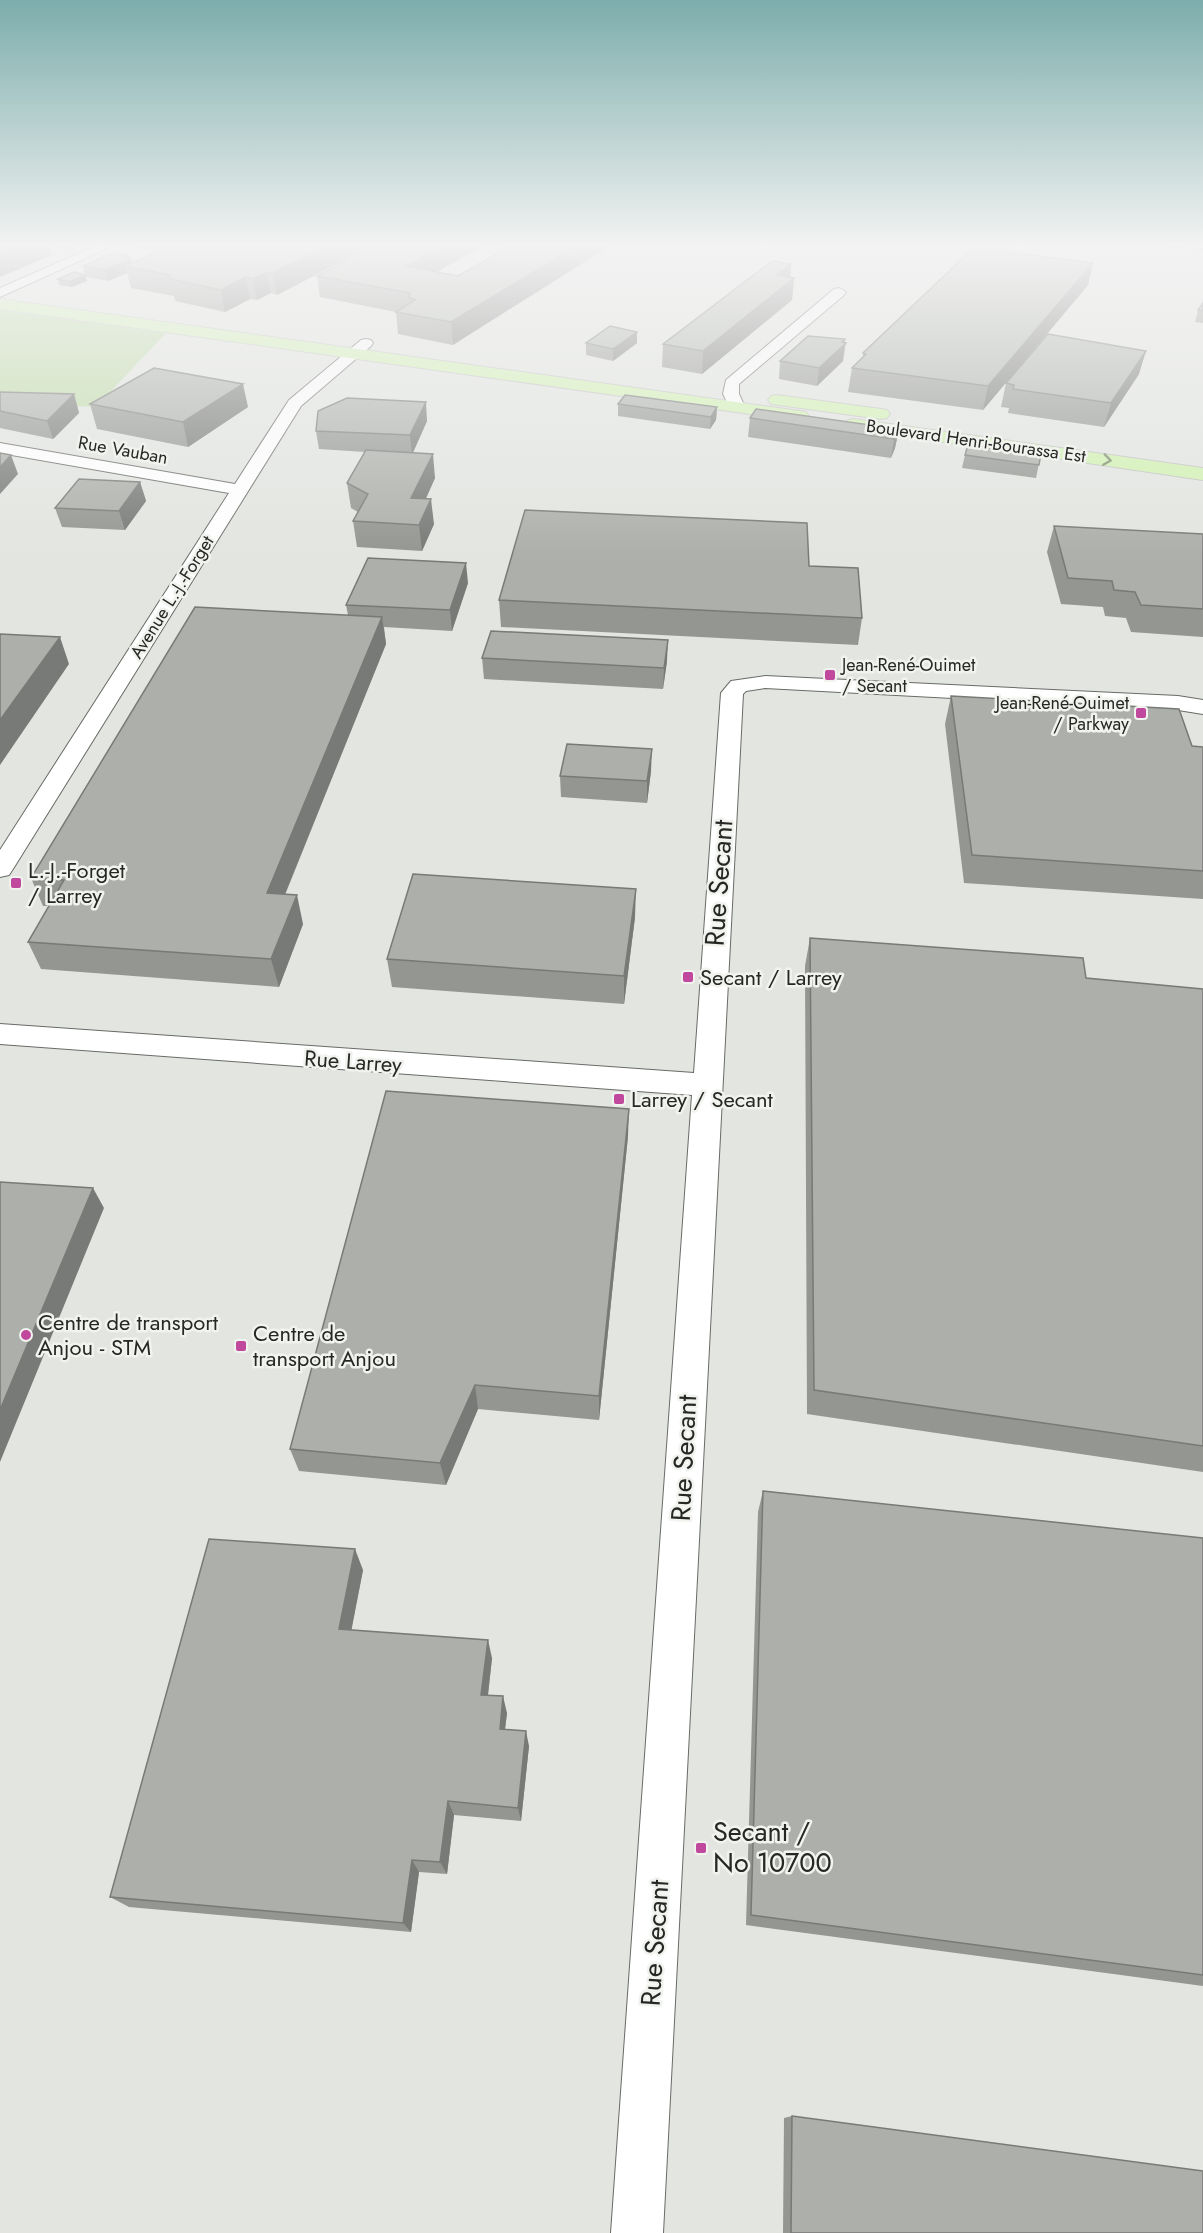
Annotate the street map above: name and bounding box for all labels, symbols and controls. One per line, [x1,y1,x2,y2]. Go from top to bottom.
street label: Boulevard Henri-Bourassa Est [865,413,1088,469]
street label: Rue Vauban [76,429,170,471]
one-way arrow [1103,454,1112,466]
street label: Avenue L.-J.-Forget [124,530,221,664]
place label: Jean-René-Ouimet / Secant [840,652,976,699]
marker: Jean-René-Ouimet / Secant [823,668,837,682]
place label: Jean-René-Ouimet / Parkway [994,690,1130,737]
marker: Jean-René-Ouimet / Parkway [1134,706,1148,720]
street label: Rue Secant [695,818,742,947]
place label: L.-J.-Forget / Larrey [28,854,126,911]
marker: L.-J.-Forget / Larrey [9,876,23,890]
place label: Secant / Larrey [700,961,842,993]
marker: Secant / Larrey [681,970,695,984]
street label: Rue Larrey [303,1042,403,1080]
place label: Larrey / Secant [631,1083,773,1115]
marker: Larrey / Secant [612,1092,626,1106]
place label: Centre de transport Anjou - STM [38,1306,219,1363]
place label: Centre de transport Anjou [253,1317,396,1374]
marker: Centre de transport Anjou - STM [19,1328,33,1342]
marker: Centre de transport Anjou [234,1339,248,1353]
street label: Rue Secant [661,1393,706,1522]
place label: Secant / No 10700 [713,1812,832,1882]
marker: Secant / No 10700 [694,1841,708,1855]
street label: Rue Secant [631,1878,678,2007]

